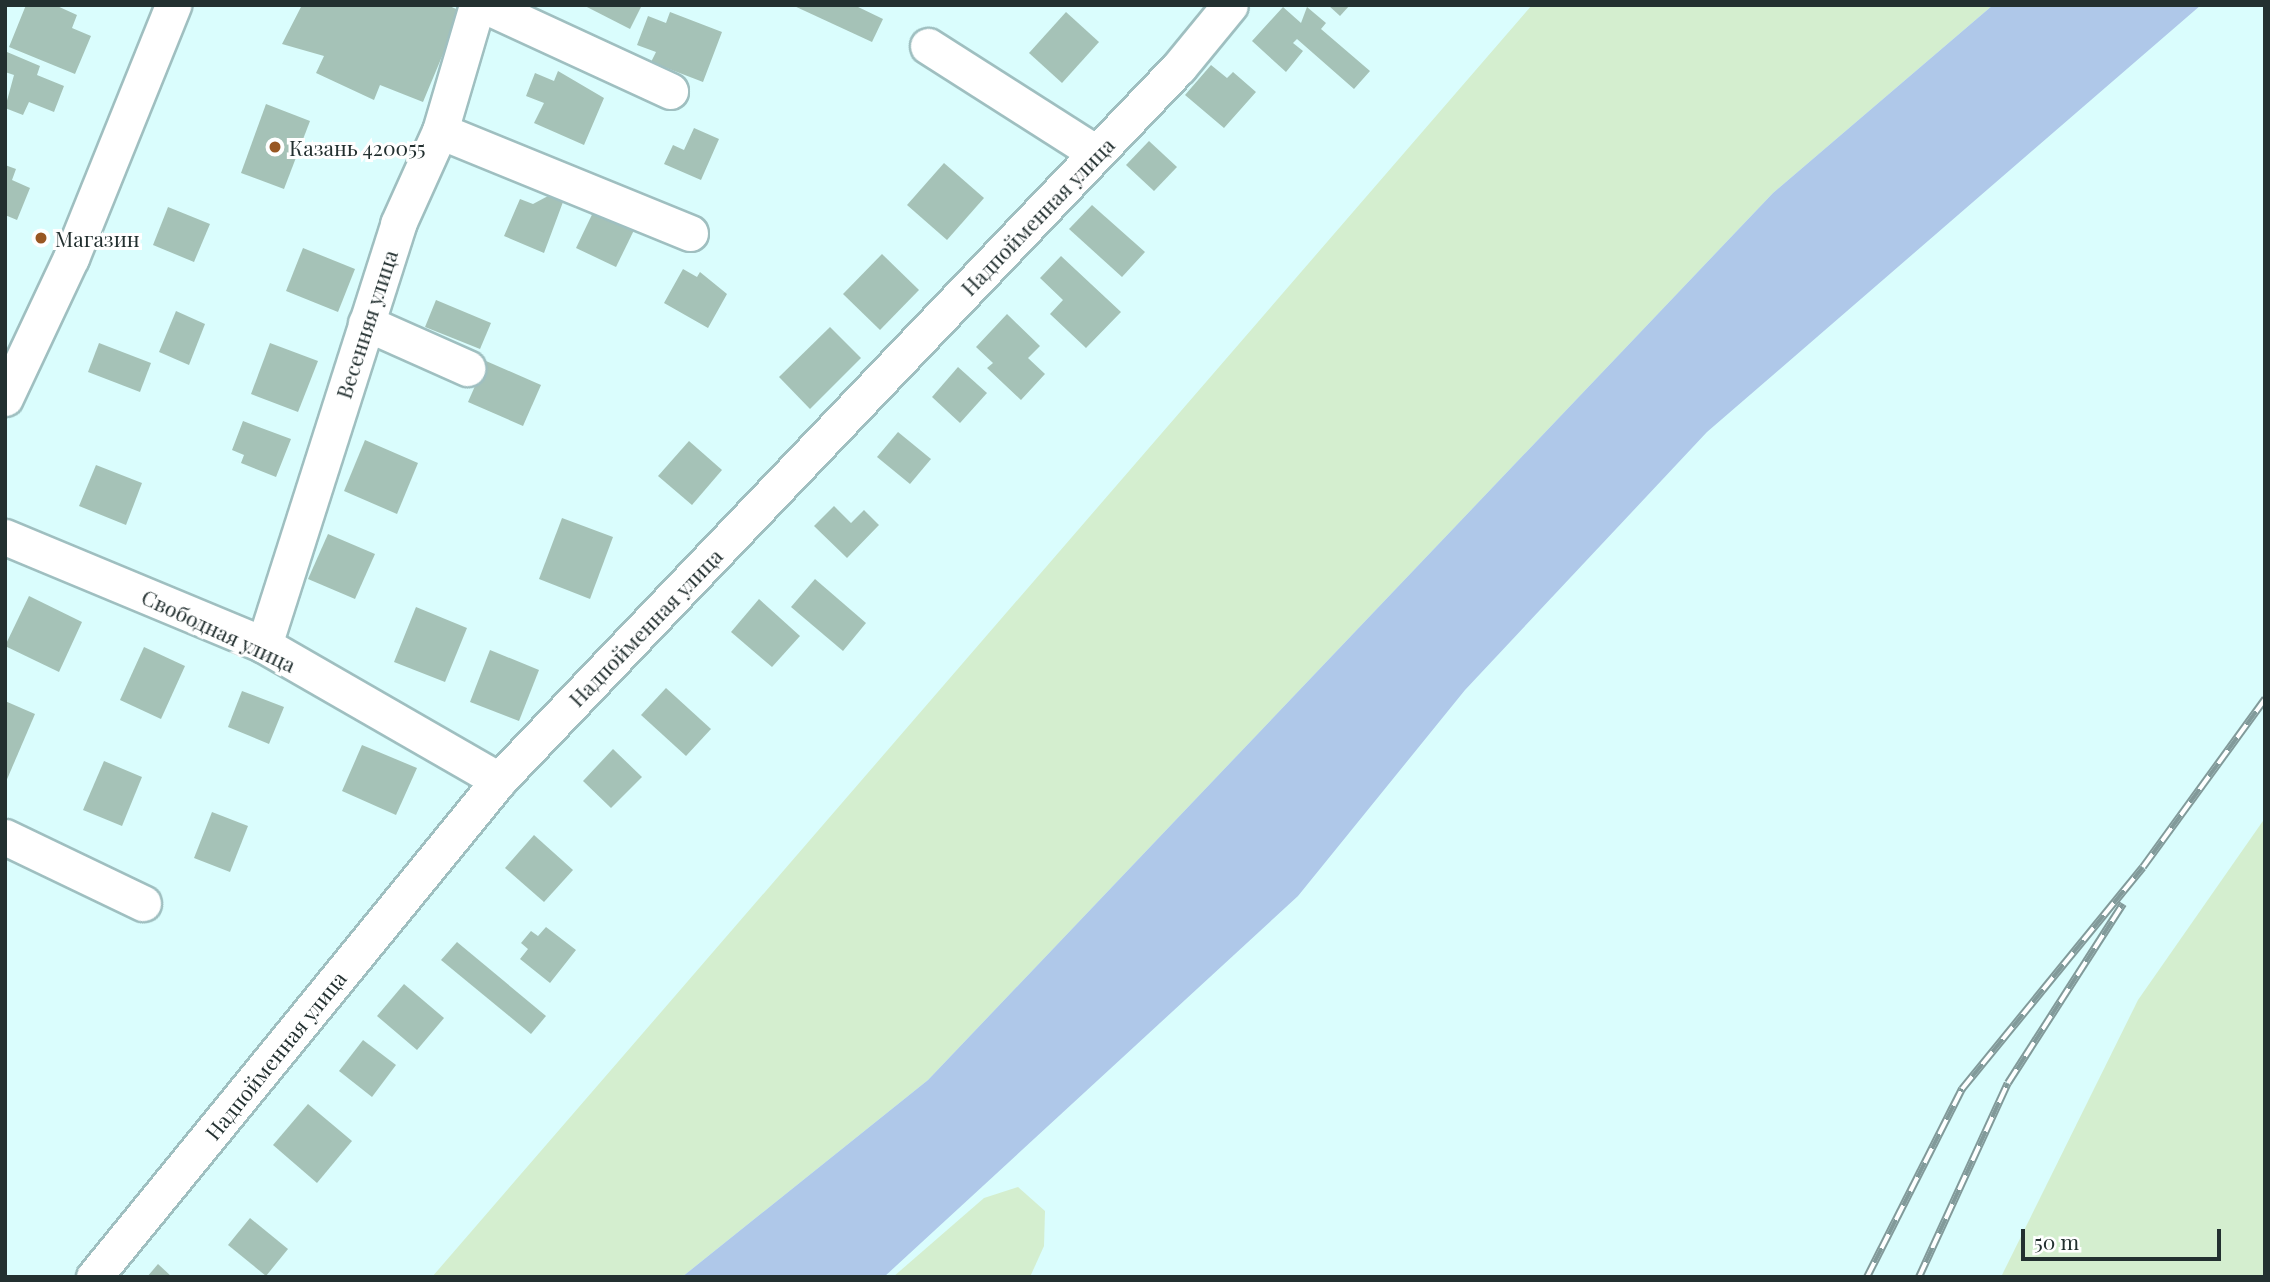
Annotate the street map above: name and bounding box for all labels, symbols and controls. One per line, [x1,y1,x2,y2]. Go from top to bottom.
street label: Надпойменная улица [955,132,1119,300]
place label: Казань 420055 [289,134,426,160]
marker: Казань 420055 [267,139,283,155]
place label: Магазин [55,225,140,251]
marker: Магазин [33,230,49,246]
street label: Весенняя улица [330,247,402,401]
street label: Надпойменная улица [563,543,727,711]
street label: Свободная улица [138,583,300,677]
street label: Надпойменная улица [199,966,351,1144]
scale bar [2025,1216,2224,1260]
text: 50 m [2034,1227,2079,1255]

